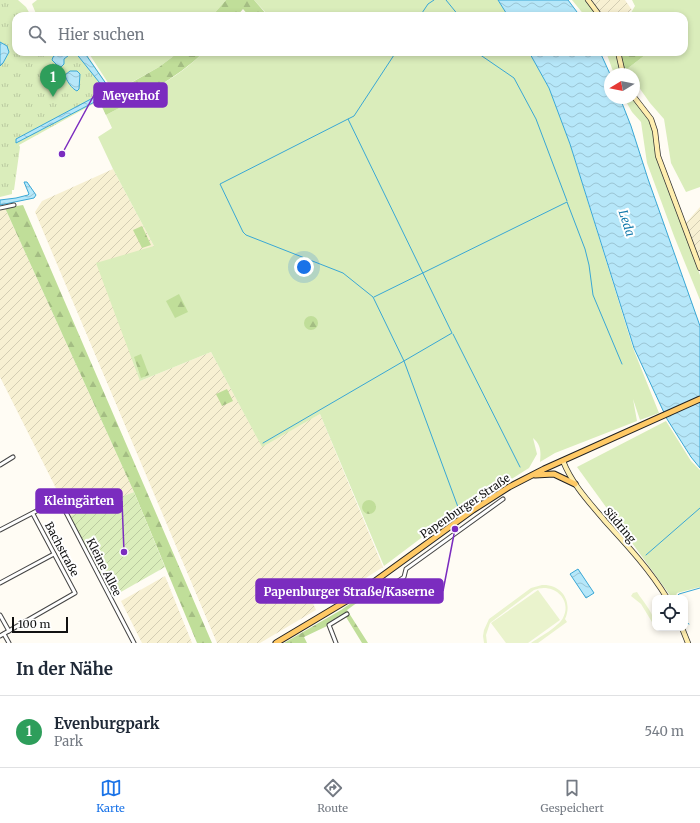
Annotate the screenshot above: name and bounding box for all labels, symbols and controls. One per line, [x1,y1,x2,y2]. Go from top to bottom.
search box [12,12,688,56]
icon: search [26,23,48,45]
text: Hier suchen [58,25,145,44]
pin: 1 [40,64,66,97]
north arrow [604,68,640,104]
callout: Meyerhof [94,83,167,107]
text: Meyerhof [102,88,161,103]
water label: Leda [616,208,638,238]
your location [294,257,314,277]
street label: Papenburger Straße [417,471,513,541]
callout: Kleingärten [36,489,122,513]
text: Kleingärten [44,493,114,508]
street label: Südring [601,504,639,546]
street label: Bachstraße [42,519,82,579]
street label: Kleine Allee [84,536,125,598]
callout: Papenburger Straße/Kaserne [256,579,443,603]
text: Papenburger Straße/Kaserne [264,584,435,599]
map controls [652,595,688,631]
button: locate [652,595,688,631]
scale bar [12,615,68,634]
text: 100 m [18,617,50,631]
text: In der Nähe [16,658,113,680]
text: Evenburgpark [54,714,160,733]
text: 1 [26,723,32,740]
text: 540 m [644,723,684,740]
text: Park [54,733,83,750]
tab: Karte [96,777,125,815]
tab: Route [317,777,348,815]
tab: Gespeichert [540,777,604,815]

